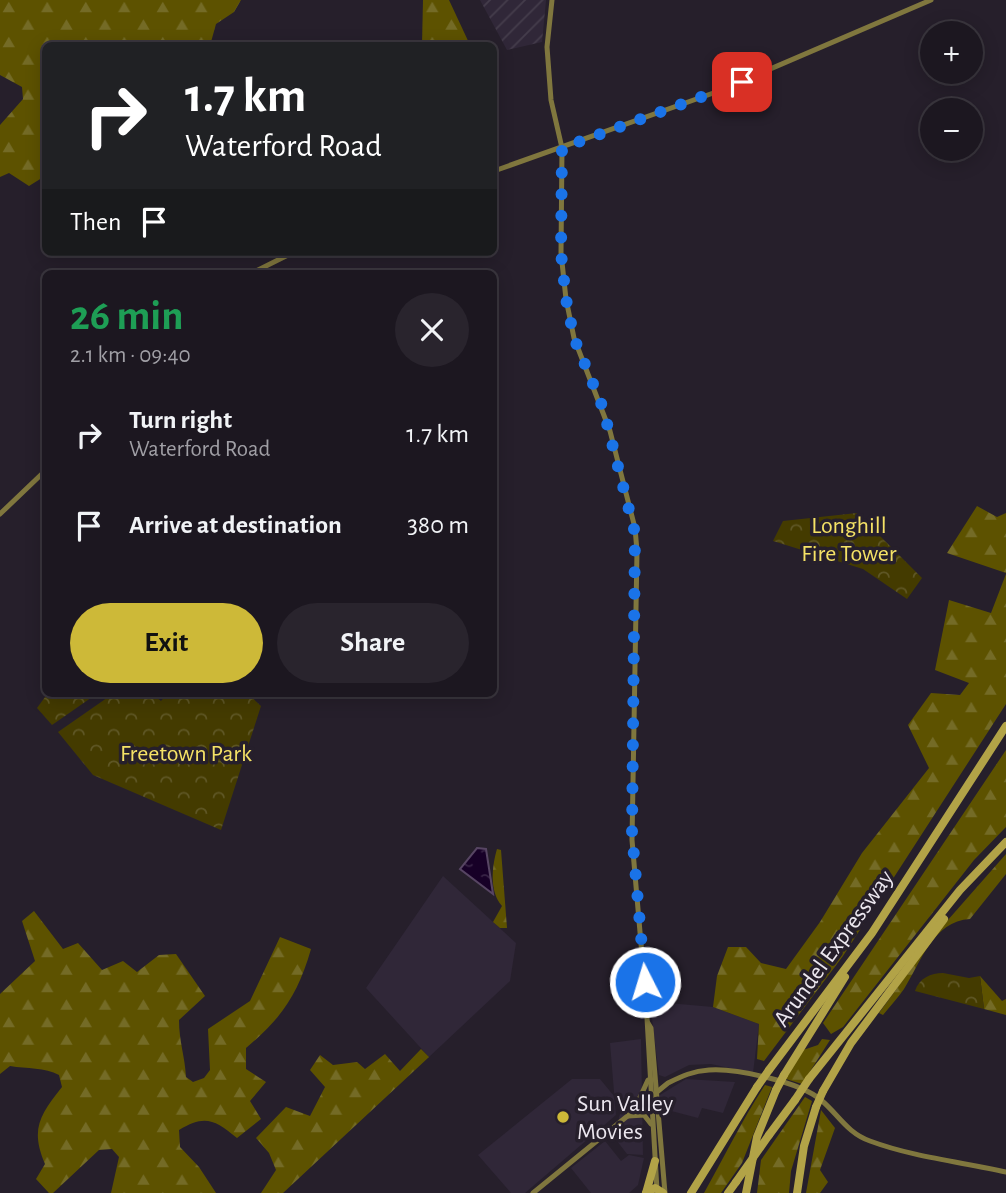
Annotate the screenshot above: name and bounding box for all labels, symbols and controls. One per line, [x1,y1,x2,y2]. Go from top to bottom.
map controls [920,21,983,161]
button: + [920,21,983,84]
pin [712,52,772,112]
icon: arrive [723,63,761,101]
icon: right [70,70,161,161]
text: 1.7 km [185,72,306,121]
button: − [920,98,983,161]
text: Waterford Road [185,130,382,162]
icon: arrive [135,203,173,241]
text: Then [70,209,121,235]
button: close [395,293,469,367]
text: 26 min [70,295,183,337]
text: 2.1 km · 09:40 [70,344,191,367]
text: Turn right [129,407,232,433]
icon: right [70,416,108,454]
text: 1.7 km [406,421,469,447]
text: Waterford Road [129,438,270,461]
icon: arrive [70,507,108,545]
text: Arrive at destination [129,512,342,538]
text: 380 m [407,512,469,538]
park label: Longhill Fire Tower [801,514,897,566]
button: Exit [70,603,263,683]
button: Share [277,603,469,683]
park label: Freetown Park [120,742,252,766]
street label: Arundel Expressway [769,866,898,1031]
position arrow [608,945,682,1019]
place label: Sun Valley Movies [577,1092,673,1144]
marker: Sun Valley Movies [555,1109,571,1125]

